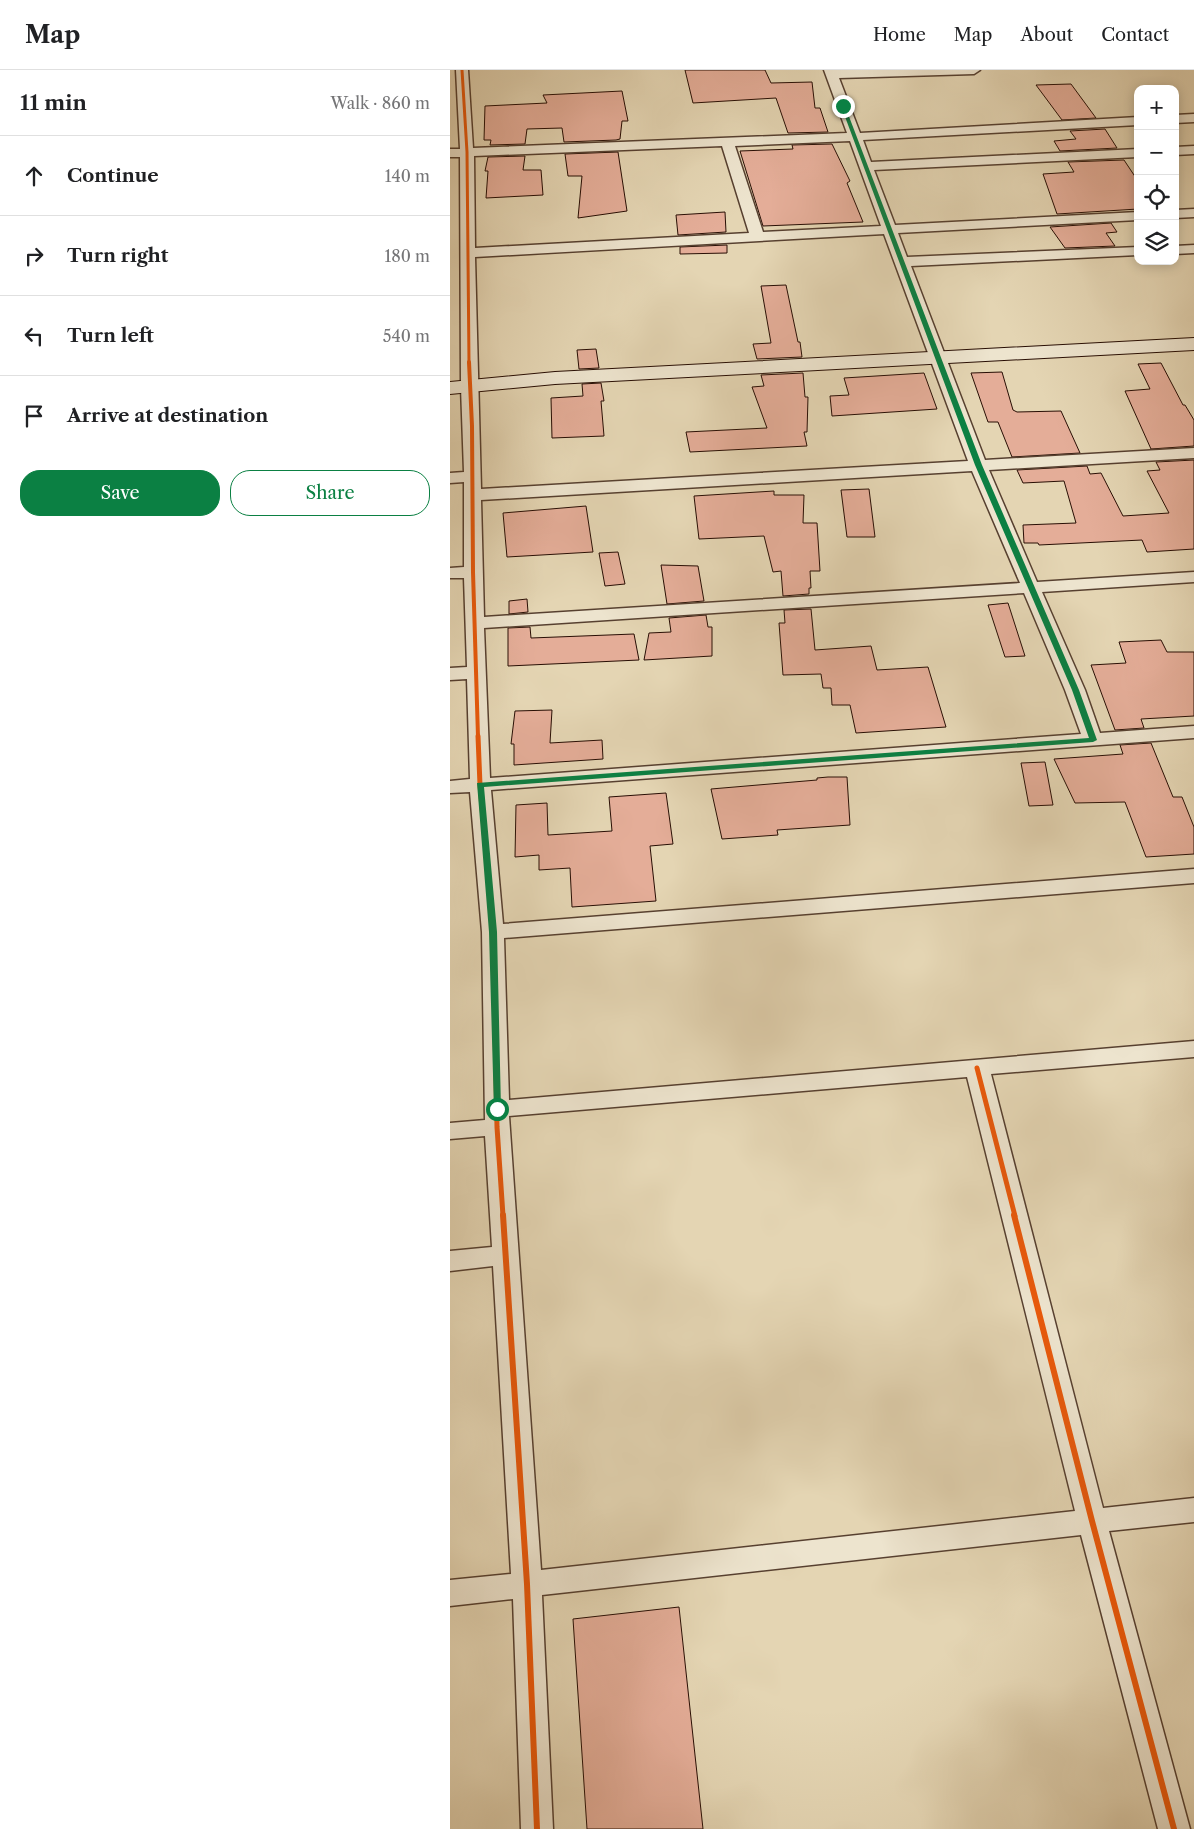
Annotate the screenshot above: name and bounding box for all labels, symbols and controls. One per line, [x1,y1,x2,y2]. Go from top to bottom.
text: Map [25,20,80,49]
text: Home [873,24,926,46]
text: Map [954,24,992,46]
text: About [1020,24,1073,46]
text: Contact [1101,24,1169,46]
map controls [1134,85,1179,265]
button: + [1134,85,1179,130]
text: 11 min [20,90,87,115]
text: Walk · 860 m [331,93,430,113]
route end [832,95,855,118]
button: − [1134,130,1179,175]
icon: ahead [20,162,48,190]
text: Continue [67,164,159,187]
text: 140 m [385,166,430,186]
button: locate [1134,175,1179,220]
button: layers [1134,220,1179,265]
icon: right [20,242,48,270]
text: Turn right [67,244,168,267]
text: 180 m [384,246,430,266]
icon: left [20,322,48,350]
text: Turn left [67,324,154,347]
text: 540 m [383,326,430,346]
icon: arrive [20,402,48,430]
text: Arrive at destination [67,404,268,427]
button: Save [20,470,220,516]
button: Share [230,470,430,516]
route start [486,1098,509,1121]

